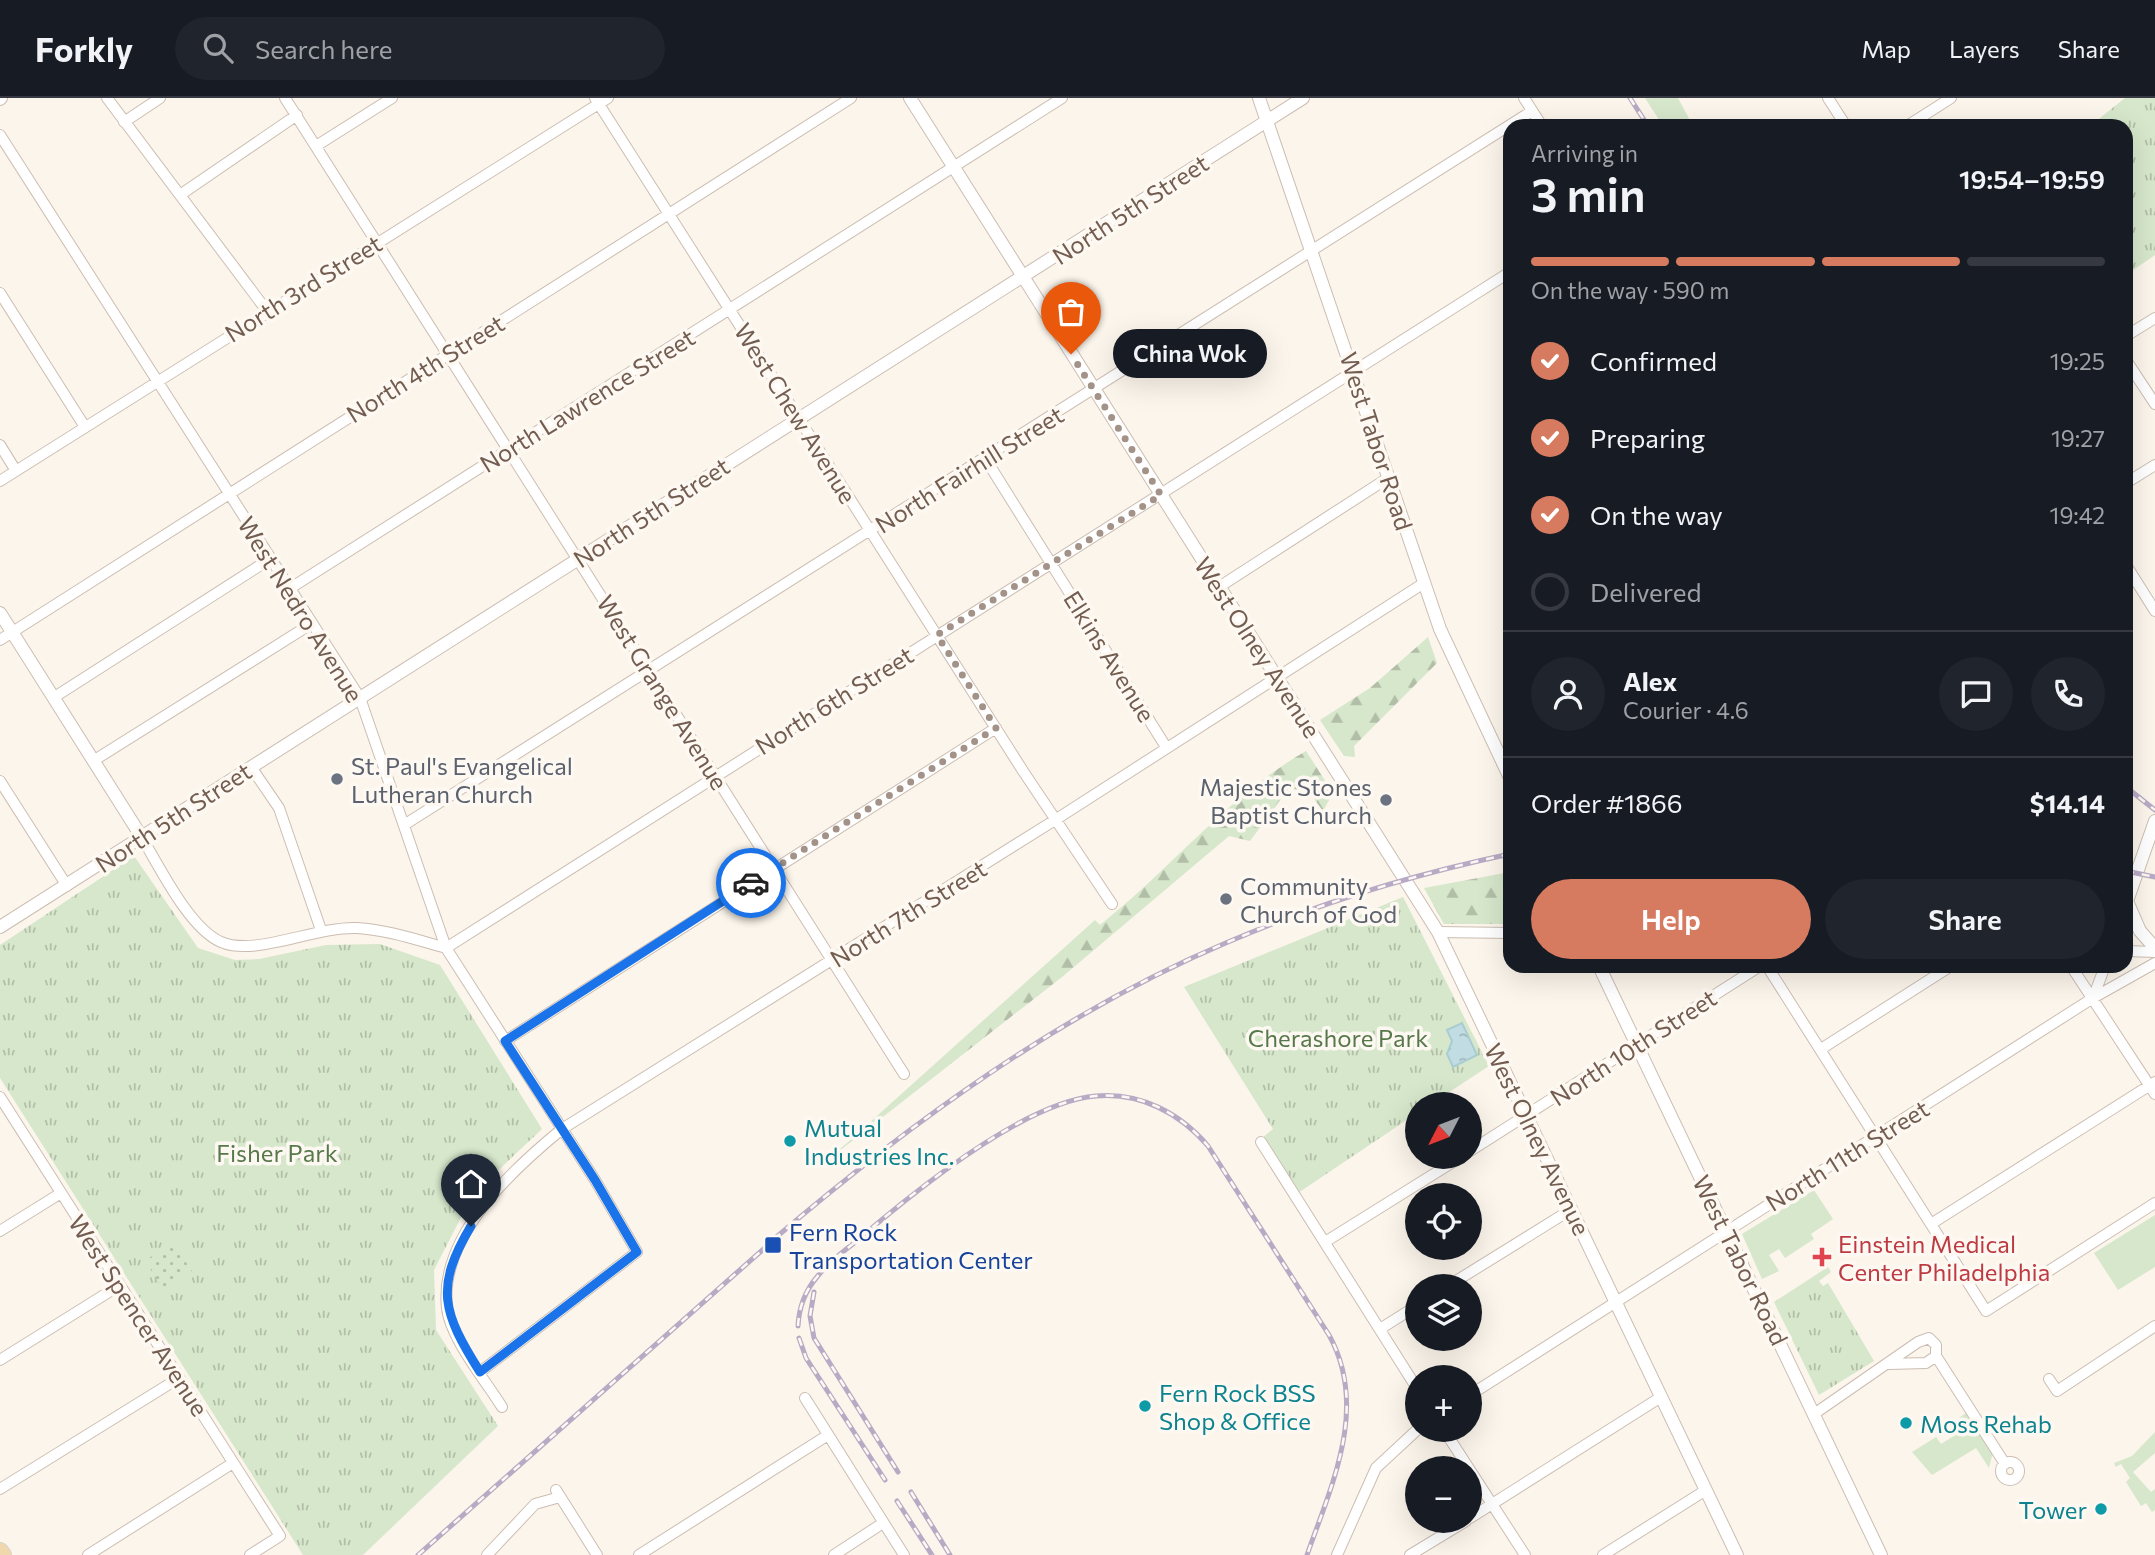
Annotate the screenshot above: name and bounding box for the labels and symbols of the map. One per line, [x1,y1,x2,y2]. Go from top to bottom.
street label: North 5th Street [1047,148,1214,270]
street label: North 3rd Street [219,228,387,348]
pin [1041,282,1101,354]
street label: North 4th Street [341,308,509,428]
street label: West Chew Avenue [729,317,863,509]
street label: North Lawrence Street [474,322,700,478]
callout: China Wok [1113,330,1267,378]
street label: West Tabor Road [1335,348,1419,534]
street label: North Fairhill Street [870,399,1069,539]
street label: North 5th Street [568,451,735,573]
street label: West Nedro Avenue [232,511,370,707]
street label: West Olney Avenue [1189,551,1327,743]
street label: Elkins Avenue [1058,585,1162,727]
street label: West Grange Avenue [591,589,735,795]
street label: North 6th Street [750,640,918,760]
place label: St. Paul's Evangelical Lutheran Church [351,751,573,808]
street label: North 5th Street [90,756,257,878]
marker: St. Paul's Evangelical Lutheran Church [329,771,345,787]
place label: Majestic Stones Baptist Church [1199,772,1372,829]
marker: Majestic Stones Baptist Church [1378,792,1394,808]
courier [716,848,786,918]
street label: North 7th Street [824,853,992,973]
place label: Community Church of God [1240,871,1397,928]
marker: Community Church of God [1218,891,1234,907]
street label: North 10th Street [1545,982,1722,1111]
park label: Cherashore Park [1248,1023,1428,1052]
street label: West Olney Avenue [1479,1038,1597,1240]
north arrow [1405,1092,1482,1169]
street label: North 11th Street [1760,1093,1934,1217]
place label: Mutual Industries Inc. [804,1113,954,1170]
marker: Mutual Industries Inc. [782,1133,798,1149]
park label: Fisher Park [216,1138,338,1167]
pin [441,1154,501,1226]
street label: West Tabor Road [1687,1170,1795,1350]
street label: West Spencer Avenue [63,1209,215,1421]
place label: Fern Rock Transportation Center [789,1217,1033,1274]
place label: Einstein Medical Center Philadelphia [1838,1229,2050,1286]
marker: Fern Rock Transportation Center [763,1235,783,1255]
marker: Einstein Medical Center Philadelphia [1812,1247,1832,1267]
place label: Fern Rock BSS Shop & Office [1159,1378,1316,1435]
marker: Fern Rock BSS Shop & Office [1137,1398,1153,1414]
place label: Moss Rehab [1920,1409,2052,1438]
marker: Moss Rehab [1898,1415,1914,1431]
place label: Tower [2019,1495,2087,1524]
marker: Tower [2093,1501,2109,1517]

